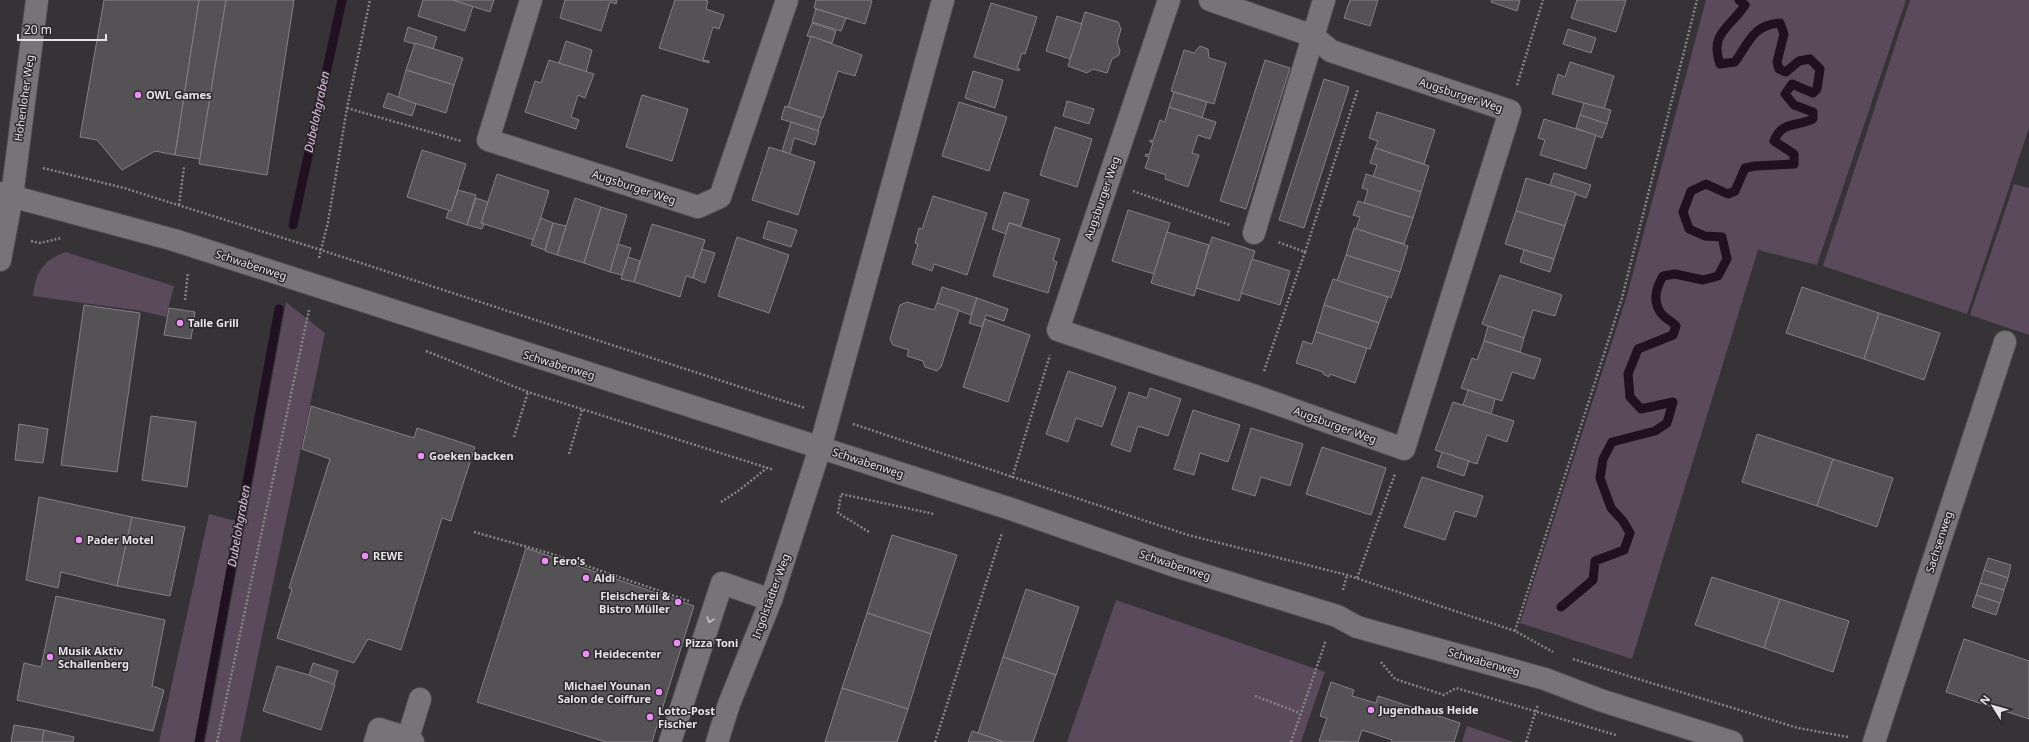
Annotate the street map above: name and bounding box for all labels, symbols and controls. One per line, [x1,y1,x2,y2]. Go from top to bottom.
scale bar [18,16,106,42]
text: 20 m [24,21,52,38]
street label: Hohenloher Weg [10,54,37,142]
water label: Dubelohgraben [300,70,333,154]
street label: Augsburger Weg [1417,74,1505,115]
place label: OWL Games [146,87,212,102]
marker: OWL Games [133,90,143,100]
street label: Augsburger Weg [1080,154,1123,242]
street label: Augsburger Weg [590,166,678,207]
street label: Schwabenweg [213,246,289,283]
place label: Talle Grill [188,315,239,330]
marker: Talle Grill [175,318,185,328]
street label: Schwabenweg [521,346,597,383]
street label: Augsburger Weg [1292,403,1379,446]
street label: Schwabenweg [830,444,906,481]
place label: Goeken backen [429,448,514,463]
marker: Goeken backen [416,451,426,461]
water label: Dubelohgraben [223,484,254,568]
street label: Sachsenweg [1921,509,1956,575]
place label: Pader Motel [87,532,154,547]
marker: Pader Motel [74,535,84,545]
street label: Schwabenweg [1137,546,1213,583]
place label: REWE [373,548,403,563]
marker: REWE [360,551,370,561]
street label: Ingolstädter Weg [748,551,793,640]
place label: Fero's [553,553,586,568]
marker: Fero's [540,556,550,566]
place label: Aldi [594,570,615,585]
marker: Aldi [581,573,591,583]
place label: Fleischerei & Bistro Müller [599,588,671,616]
marker: Fleischerei & Bistro Müller [673,597,683,607]
one-way arrow [706,616,715,623]
place label: Pizza Toni [685,635,738,650]
marker: Pizza Toni [672,638,682,648]
place label: Musik Aktiv Schallenberg [58,643,129,671]
street label: Schwabenweg [1446,644,1522,679]
place label: Heidecenter [594,646,662,661]
marker: Heidecenter [581,649,591,659]
marker: Musik Aktiv Schallenberg [45,652,55,662]
place label: Michael Younan Salon de Coiffure [558,678,651,706]
north arrow [1973,686,2013,726]
marker: Michael Younan Salon de Coiffure [654,687,664,697]
text: N [1976,692,1993,708]
place label: Jugendhaus Heide [1378,702,1479,717]
place label: Lotto-Post Fischer [658,703,715,731]
marker: Jugendhaus Heide [1366,705,1376,715]
marker: Lotto-Post Fischer [645,712,655,722]

